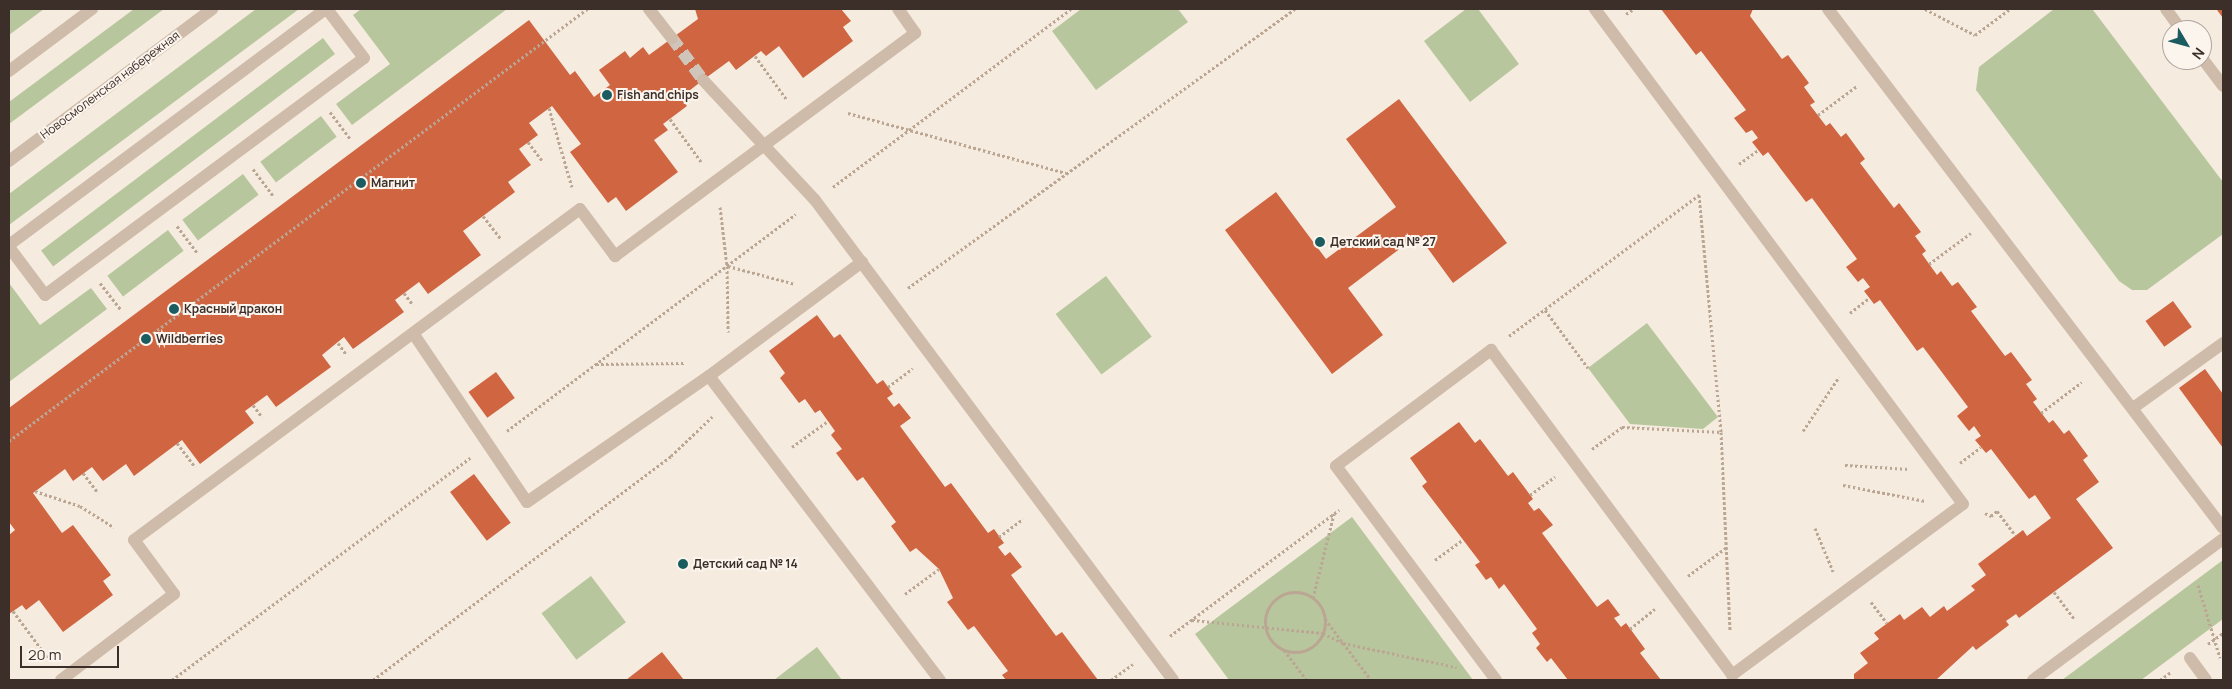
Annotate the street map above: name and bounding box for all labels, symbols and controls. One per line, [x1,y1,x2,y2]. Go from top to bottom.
north arrow [2162,20,2212,70]
street label: Новосмоленская набережная [38,28,182,142]
text: N [2188,44,2209,63]
place label: Fish and chips [617,88,699,102]
marker: Fish and chips [601,89,613,101]
place label: Магнит [371,176,415,190]
marker: Магнит [355,177,367,189]
place label: Детский сад № 27 [1330,235,1436,249]
marker: Детский сад № 27 [1314,236,1326,248]
place label: Красный дракон [184,302,282,316]
marker: Красный дракон [168,303,180,315]
place label: Wildberries [156,332,223,346]
marker: Wildberries [140,333,152,345]
place label: Детский сад № 14 [693,557,798,571]
marker: Детский сад № 14 [677,558,689,570]
scale bar [22,636,121,668]
text: 20 m [28,644,61,665]

